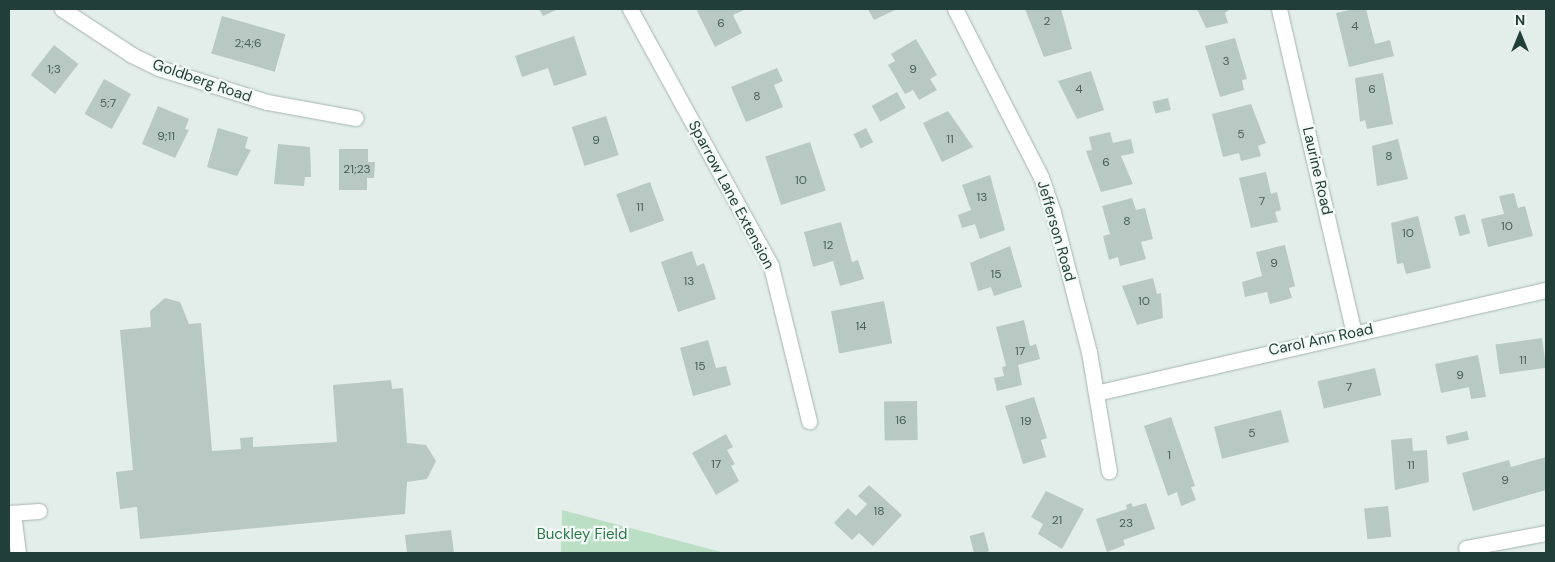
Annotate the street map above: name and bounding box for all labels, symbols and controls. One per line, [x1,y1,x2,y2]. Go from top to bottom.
north arrow [1495,10,1545,60]
text: N [1515,11,1525,29]
house number: 2 [1044,15,1050,29]
house number: 6 [717,17,725,31]
house number: 4 [1351,20,1359,34]
house number: 2;4;6 [234,37,262,51]
house number: 3 [1222,55,1230,69]
street label: Goldberg Road [150,56,254,106]
house number: 1;3 [47,63,61,77]
house number: 9 [909,63,917,77]
house number: 4 [1075,83,1083,97]
house number: 6 [1368,83,1376,97]
house number: 8 [753,90,761,104]
house number: 5;7 [100,97,116,111]
street label: Sparrow Lane Extension [684,118,778,272]
street label: Laurine Road [1298,125,1336,217]
house number: 5 [1237,128,1245,142]
house number: 9;11 [157,130,175,144]
house number: 11 [946,133,954,147]
house number: 9 [592,134,600,148]
house number: 8 [1385,150,1393,164]
house number: 6 [1102,156,1110,170]
house number: 21;23 [343,163,371,177]
house number: 10 [795,174,807,188]
street label: Jefferson Road [1033,179,1079,283]
house number: 13 [977,191,987,205]
house number: 7 [1259,195,1265,209]
house number: 11 [636,201,644,215]
house number: 8 [1123,215,1131,229]
house number: 10 [1501,220,1513,234]
house number: 10 [1402,227,1414,241]
house number: 12 [823,239,833,253]
house number: 9 [1270,257,1278,271]
house number: 15 [990,268,1002,282]
house number: 13 [684,275,694,289]
house number: 10 [1138,295,1150,309]
house number: 14 [855,320,867,334]
street label: Carol Ann Road [1267,320,1375,360]
house number: 17 [1015,345,1025,359]
house number: 11 [1519,354,1527,368]
house number: 15 [694,360,706,374]
house number: 9 [1456,369,1464,383]
house number: 7 [1346,381,1352,395]
house number: 16 [895,414,907,428]
house number: 19 [1020,415,1032,429]
house number: 5 [1248,427,1256,441]
house number: 1 [1167,449,1171,463]
house number: 17 [711,458,721,472]
house number: 11 [1407,459,1415,473]
house number: 9 [1501,474,1509,488]
house number: 18 [873,505,885,519]
house number: 21 [1052,514,1062,528]
house number: 23 [1119,517,1133,531]
park label: Buckley Field [537,526,627,544]

